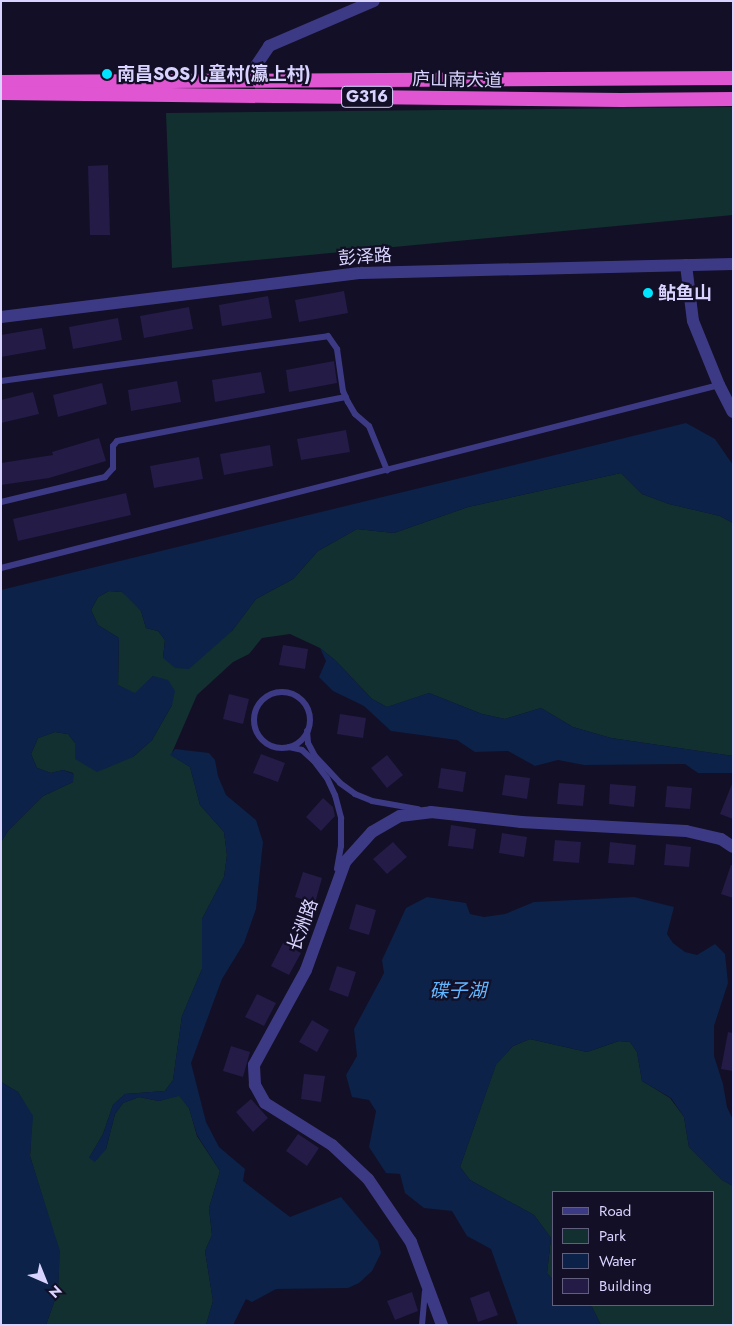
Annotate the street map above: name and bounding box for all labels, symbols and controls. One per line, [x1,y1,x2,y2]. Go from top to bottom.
place label: 南昌SOS儿童村(瀛上村) [117,63,311,85]
marker: 南昌SOS儿童村(瀛上村) [101,68,113,80]
street label: 庐山南大道 [412,68,502,92]
road number: G316 [341,84,393,110]
street label: 彭泽路 [337,244,393,270]
place label: 鲇鱼山 [658,282,712,304]
marker: 鲇鱼山 [642,287,654,299]
street label: 长洲路 [284,896,322,954]
water label: 碟子湖 [430,980,486,1002]
legend [552,1191,714,1306]
text: Road [599,1200,631,1222]
text: Park [599,1225,626,1247]
text: Water [599,1250,636,1272]
north arrow [20,1256,70,1306]
text: Building [599,1275,651,1297]
text: N [44,1281,66,1303]

